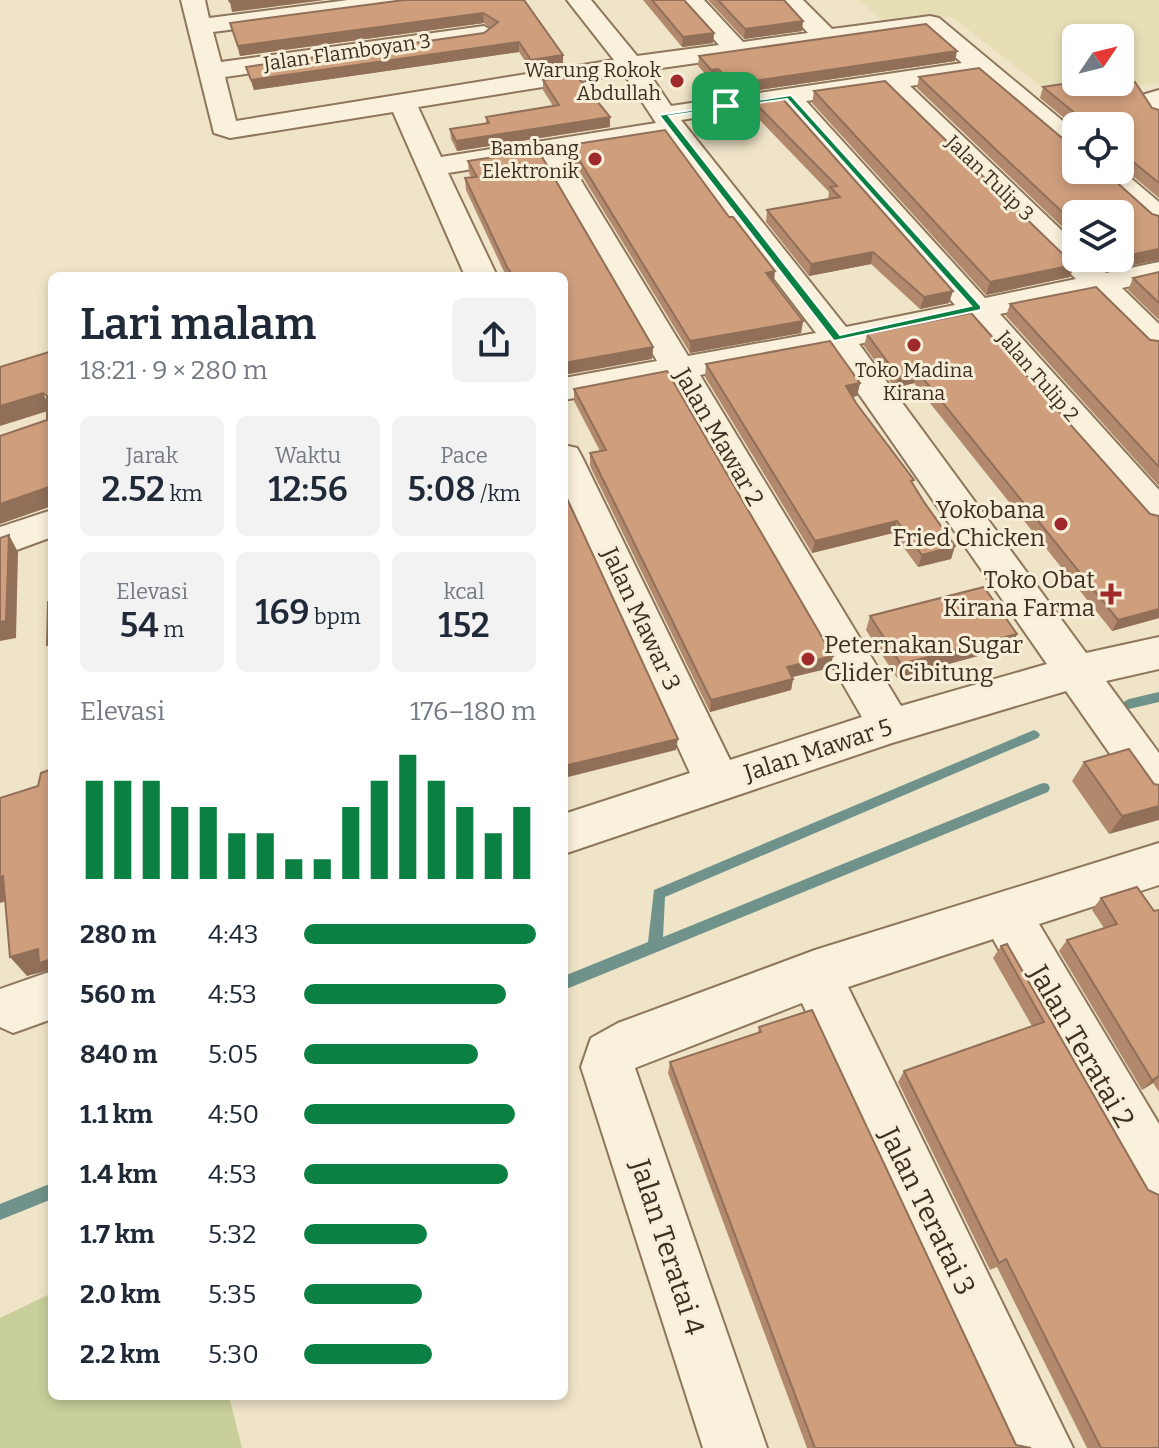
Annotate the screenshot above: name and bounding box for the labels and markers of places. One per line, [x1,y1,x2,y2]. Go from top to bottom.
place label: Warung Rokok Abdullah [525,58,662,105]
marker: Warung Rokok Abdullah [668,72,686,90]
pin [692,72,760,140]
place label: Bambang Elektronik [482,136,580,183]
marker: Bambang Elektronik [586,150,604,168]
marker: Toko Madina Kirana [905,336,923,354]
place label: Toko Madina Kirana [855,358,973,405]
place label: Yokobana Fried Chicken [892,496,1045,552]
marker: Yokobana Fried Chicken [1052,515,1070,533]
place label: Toko Obat Kirana Farma [943,566,1095,622]
marker: Toko Obat Kirana Farma [1102,585,1120,603]
place label: Peternakan Sugar Glider Cibitung [824,631,1023,687]
marker: Peternakan Sugar Glider Cibitung [799,650,817,668]

